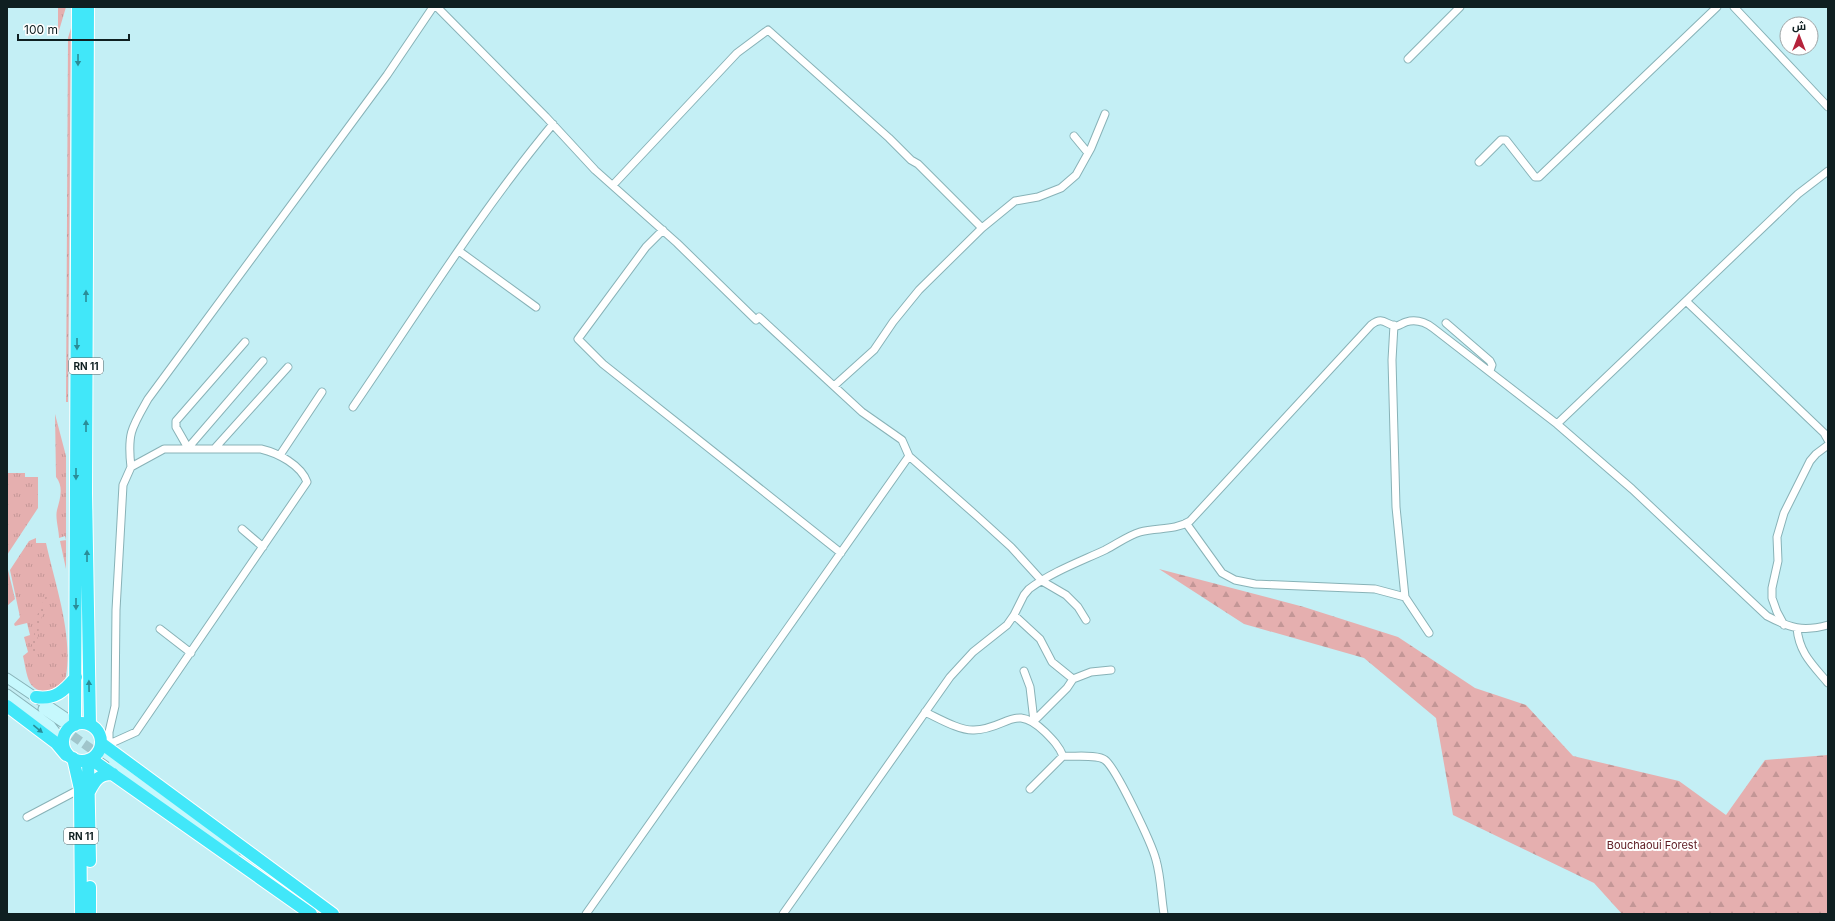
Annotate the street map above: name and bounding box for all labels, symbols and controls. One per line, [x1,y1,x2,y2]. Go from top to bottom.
scale bar [18,16,129,42]
north arrow [1779,16,1819,56]
text: ش [1792,19,1806,33]
text: 100 m [24,22,58,37]
one-way arrow [75,54,81,67]
one-way arrow [83,289,89,302]
one-way arrow [74,338,80,351]
road number: RN 11 [69,358,103,374]
one-way arrow [83,419,89,432]
one-way arrow [73,468,79,481]
one-way arrow [84,549,90,562]
one-way arrow [73,598,79,611]
one-way arrow [86,679,92,692]
one-way arrow [33,725,44,734]
road number: RN 11 [64,828,98,844]
park label: Bouchaoui Forest [1607,838,1698,852]

